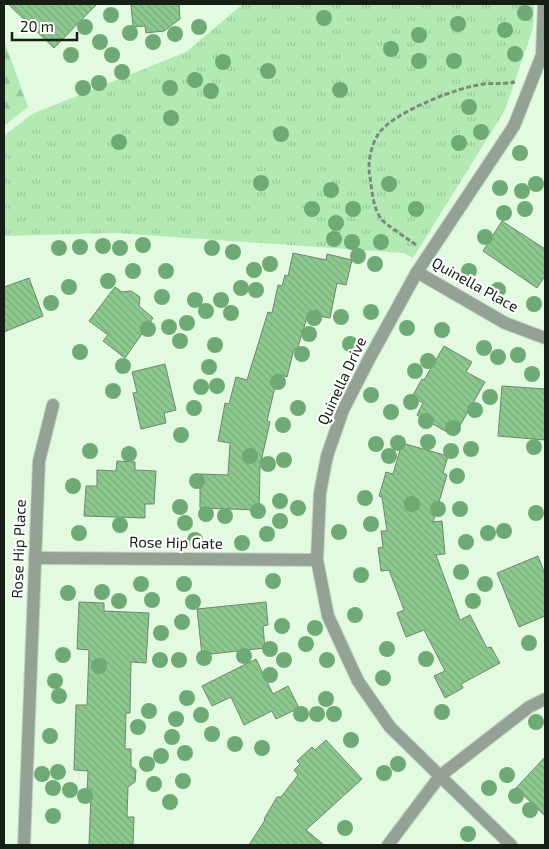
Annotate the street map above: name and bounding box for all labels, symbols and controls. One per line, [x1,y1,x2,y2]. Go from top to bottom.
scale bar [12,10,78,42]
text: 20 m [20,17,54,35]
street label: Quinella Place [428,253,522,316]
street label: Quinella Drive [313,334,370,428]
street label: Rose Hip Place [7,499,29,599]
street label: Rose Hip Gate [129,532,223,552]

